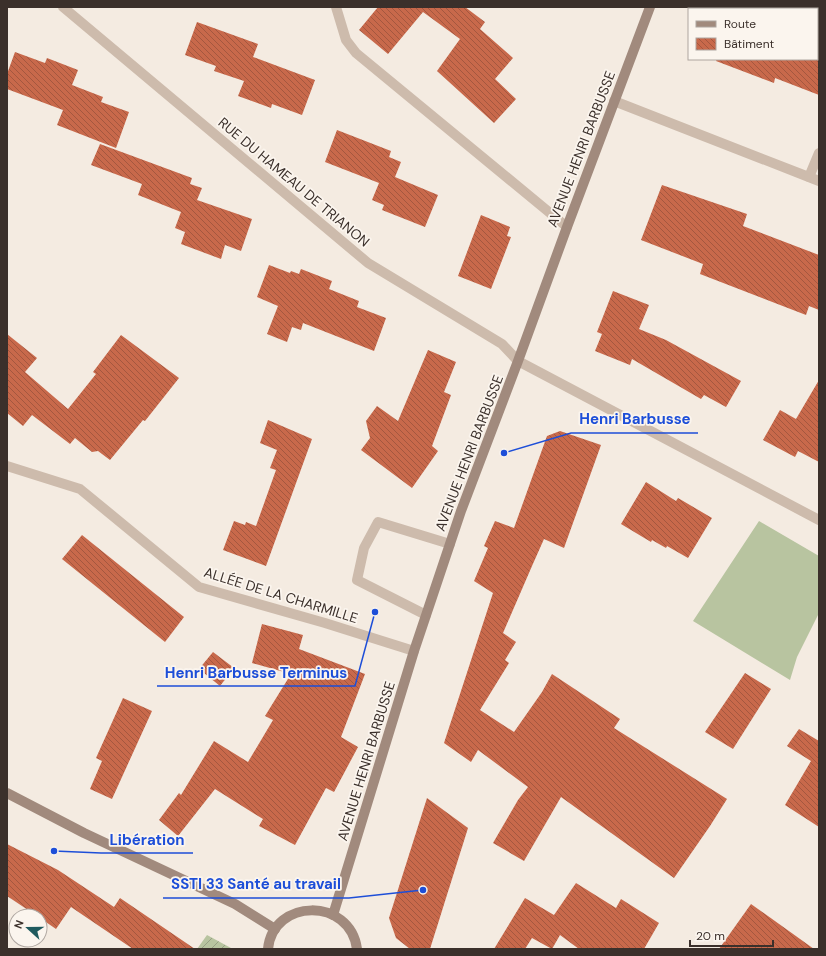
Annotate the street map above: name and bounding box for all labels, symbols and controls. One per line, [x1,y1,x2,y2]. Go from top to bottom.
legend [688,8,818,60]
text: Route [724,16,756,32]
text: Bâtiment [724,36,775,52]
street label: AVENUE HENRI BARBUSSE [543,68,619,230]
street label: RUE DU HAMEAU DE TRIANON [215,113,373,251]
street label: AVENUE HENRI BARBUSSE [431,372,507,534]
callout: Henri Barbusse [571,406,698,433]
text: Henri Barbusse [579,409,691,429]
street label: ALLÉE DE LA CHARMILLE [202,563,360,627]
callout: Henri Barbusse Terminus [157,659,355,686]
text: Henri Barbusse Terminus [165,663,347,683]
street label: AVENUE HENRI BARBUSSE [333,679,399,843]
callout: Libération [101,826,193,853]
text: Libération [109,830,185,850]
callout: SSTI 33 Santé au travail [163,871,349,898]
text: SSTI 33 Santé au travail [171,874,341,894]
north arrow [8,908,48,948]
text: N [11,918,27,931]
scale bar [690,922,773,948]
text: 20 m [696,928,725,944]

